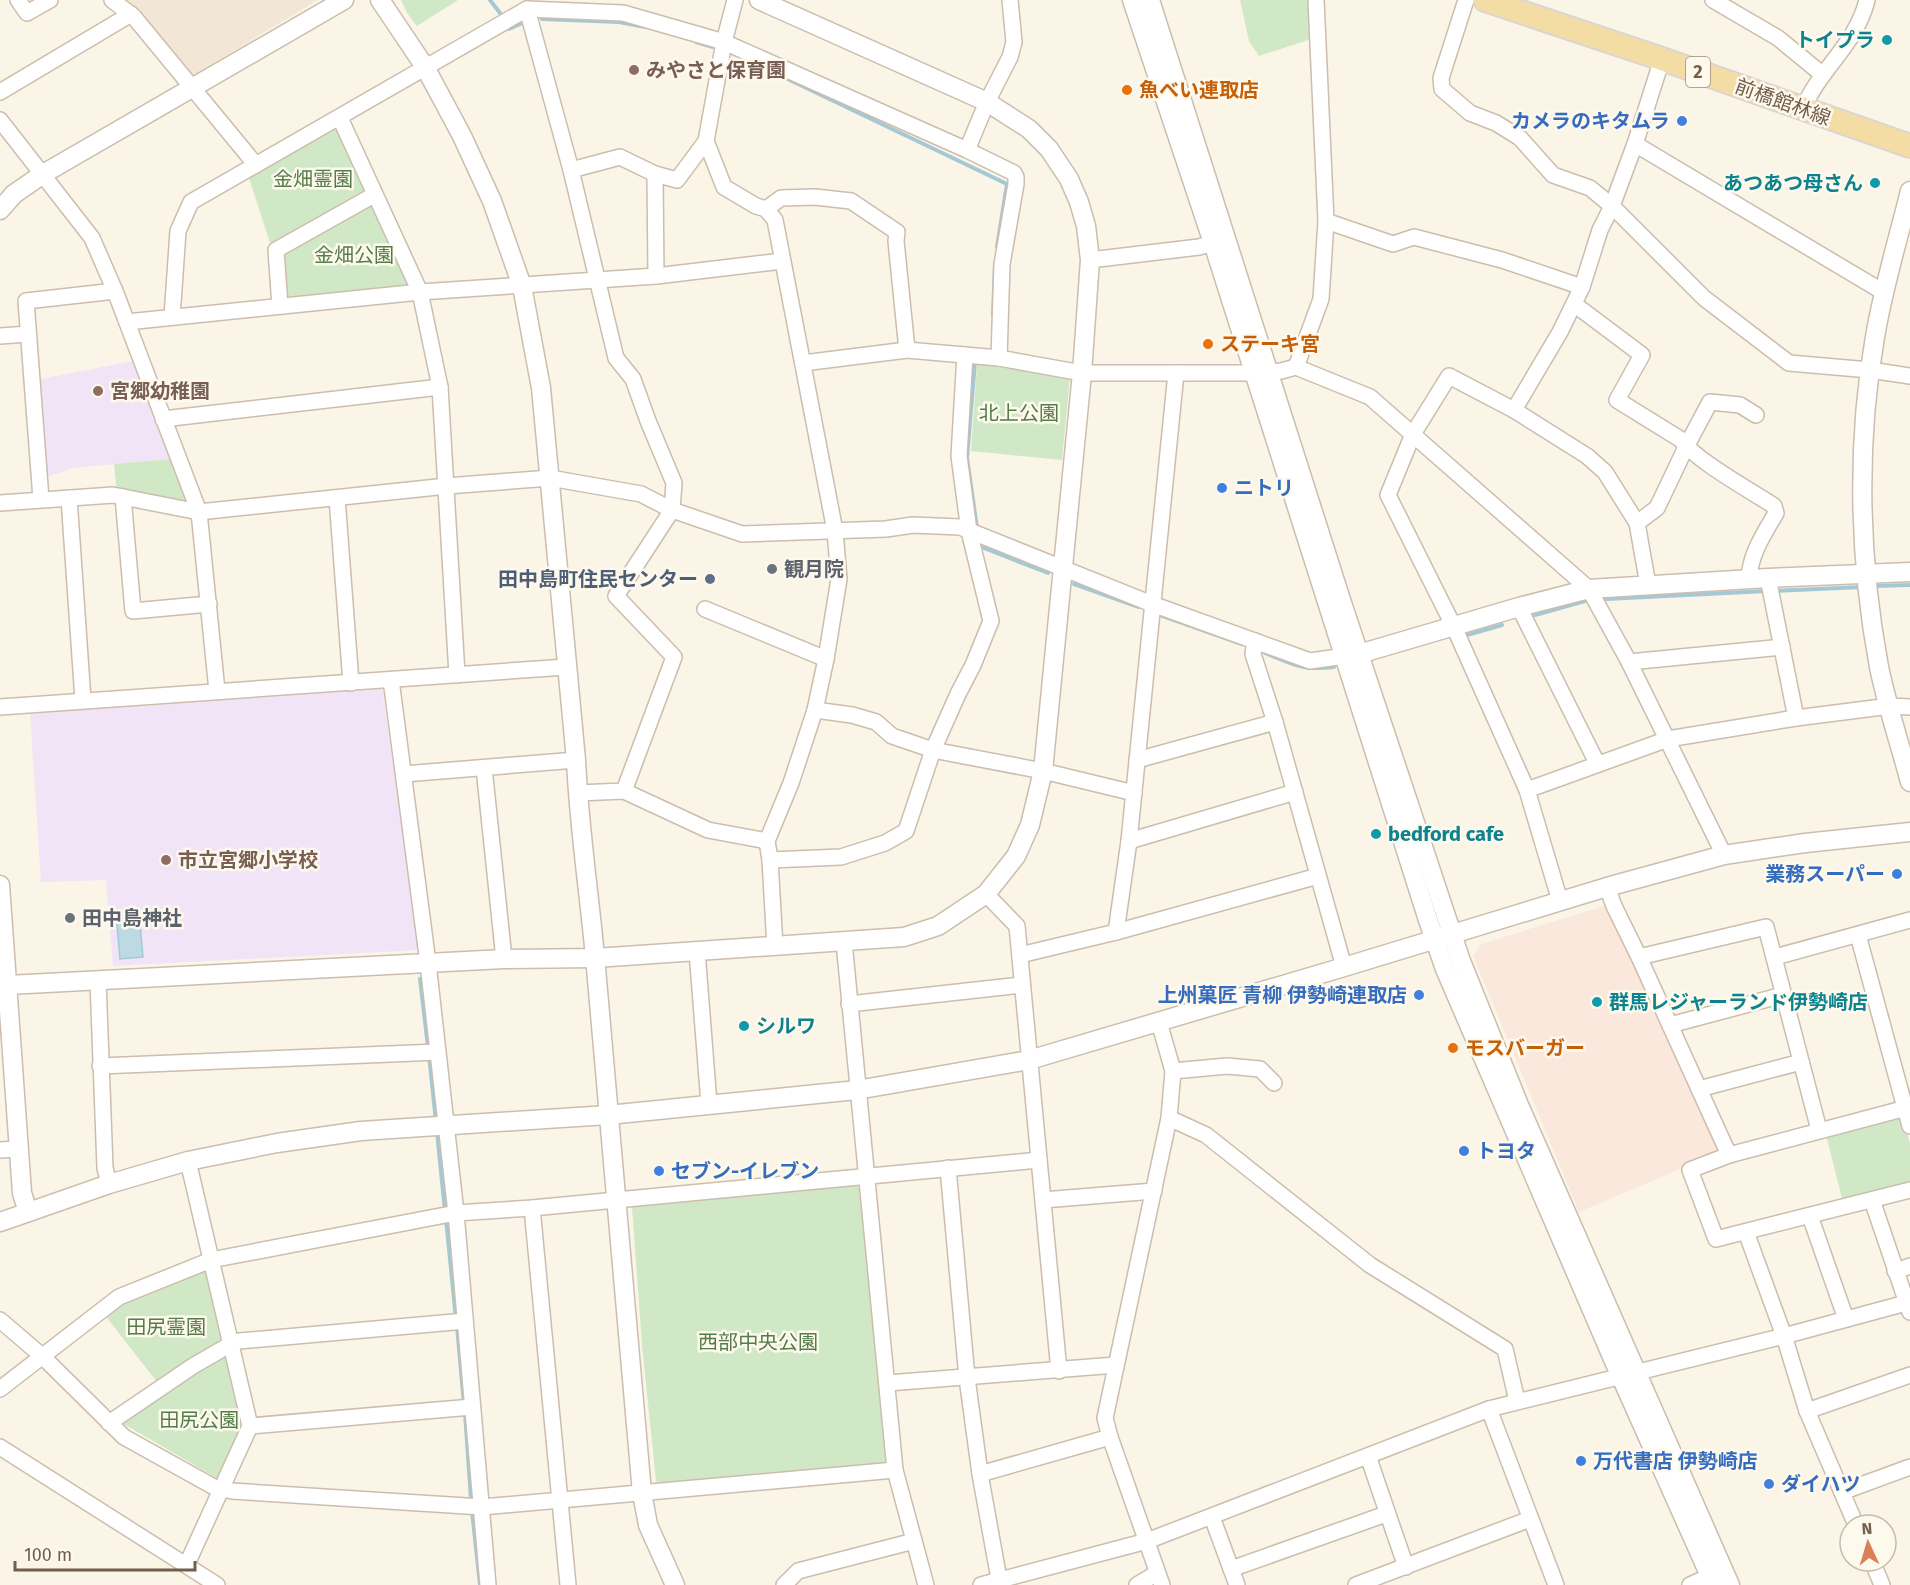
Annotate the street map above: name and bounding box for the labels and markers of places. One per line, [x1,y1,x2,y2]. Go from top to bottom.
place label: トイプラ [1795,28,1875,52]
marker: トイプラ [1880,33,1894,47]
place label: みやさと保育園 [646,58,786,82]
marker: みやさと保育園 [627,63,641,77]
place label: 魚べい連取店 [1139,78,1259,102]
marker: 魚べい連取店 [1120,83,1134,97]
place label: カメラのキタムラ [1511,109,1670,133]
marker: カメラのキタムラ [1675,114,1689,128]
place label: あつあつ母さん [1723,171,1863,195]
marker: あつあつ母さん [1868,176,1882,190]
place label: ステーキ宮 [1220,332,1320,356]
marker: ステーキ宮 [1201,337,1215,351]
place label: 宮郷幼稚園 [110,379,210,403]
marker: 宮郷幼稚園 [91,384,105,398]
place label: ニトリ [1234,476,1294,500]
marker: ニトリ [1215,481,1229,495]
place label: 観月院 [784,557,844,581]
marker: 観月院 [765,562,779,576]
place label: 田中島町住民センター [498,567,698,591]
marker: 田中島町住民センター [703,572,717,586]
place label: bedford cafe [1388,822,1504,846]
marker: bedford cafe [1369,827,1383,841]
place label: 市立宮郷小学校 [178,848,318,872]
marker: 市立宮郷小学校 [159,853,173,867]
place label: 業務スーパー [1765,862,1885,886]
marker: 業務スーパー [1890,867,1904,881]
place label: 田中島神社 [82,906,182,930]
marker: 田中島神社 [63,911,77,925]
place label: 上州菓匠 青柳 伊勢崎連取店 [1158,983,1407,1007]
marker: 上州菓匠 青柳 伊勢崎連取店 [1412,988,1426,1002]
place label: 群馬レジャーランド伊勢崎店 [1609,990,1868,1014]
marker: 群馬レジャーランド伊勢崎店 [1590,995,1604,1009]
place label: シルワ [756,1014,816,1038]
marker: シルワ [737,1019,751,1033]
place label: モスバーガー [1465,1036,1585,1060]
marker: モスバーガー [1446,1041,1460,1055]
place label: トヨタ [1476,1139,1536,1163]
marker: トヨタ [1457,1144,1471,1158]
place label: セブン-イレブン [671,1159,819,1183]
marker: セブン-イレブン [652,1164,666,1178]
place label: 万代書店 伊勢崎店 [1593,1449,1758,1473]
marker: 万代書店 伊勢崎店 [1574,1454,1588,1468]
place label: ダイハツ [1781,1472,1861,1496]
marker: ダイハツ [1762,1477,1776,1491]

